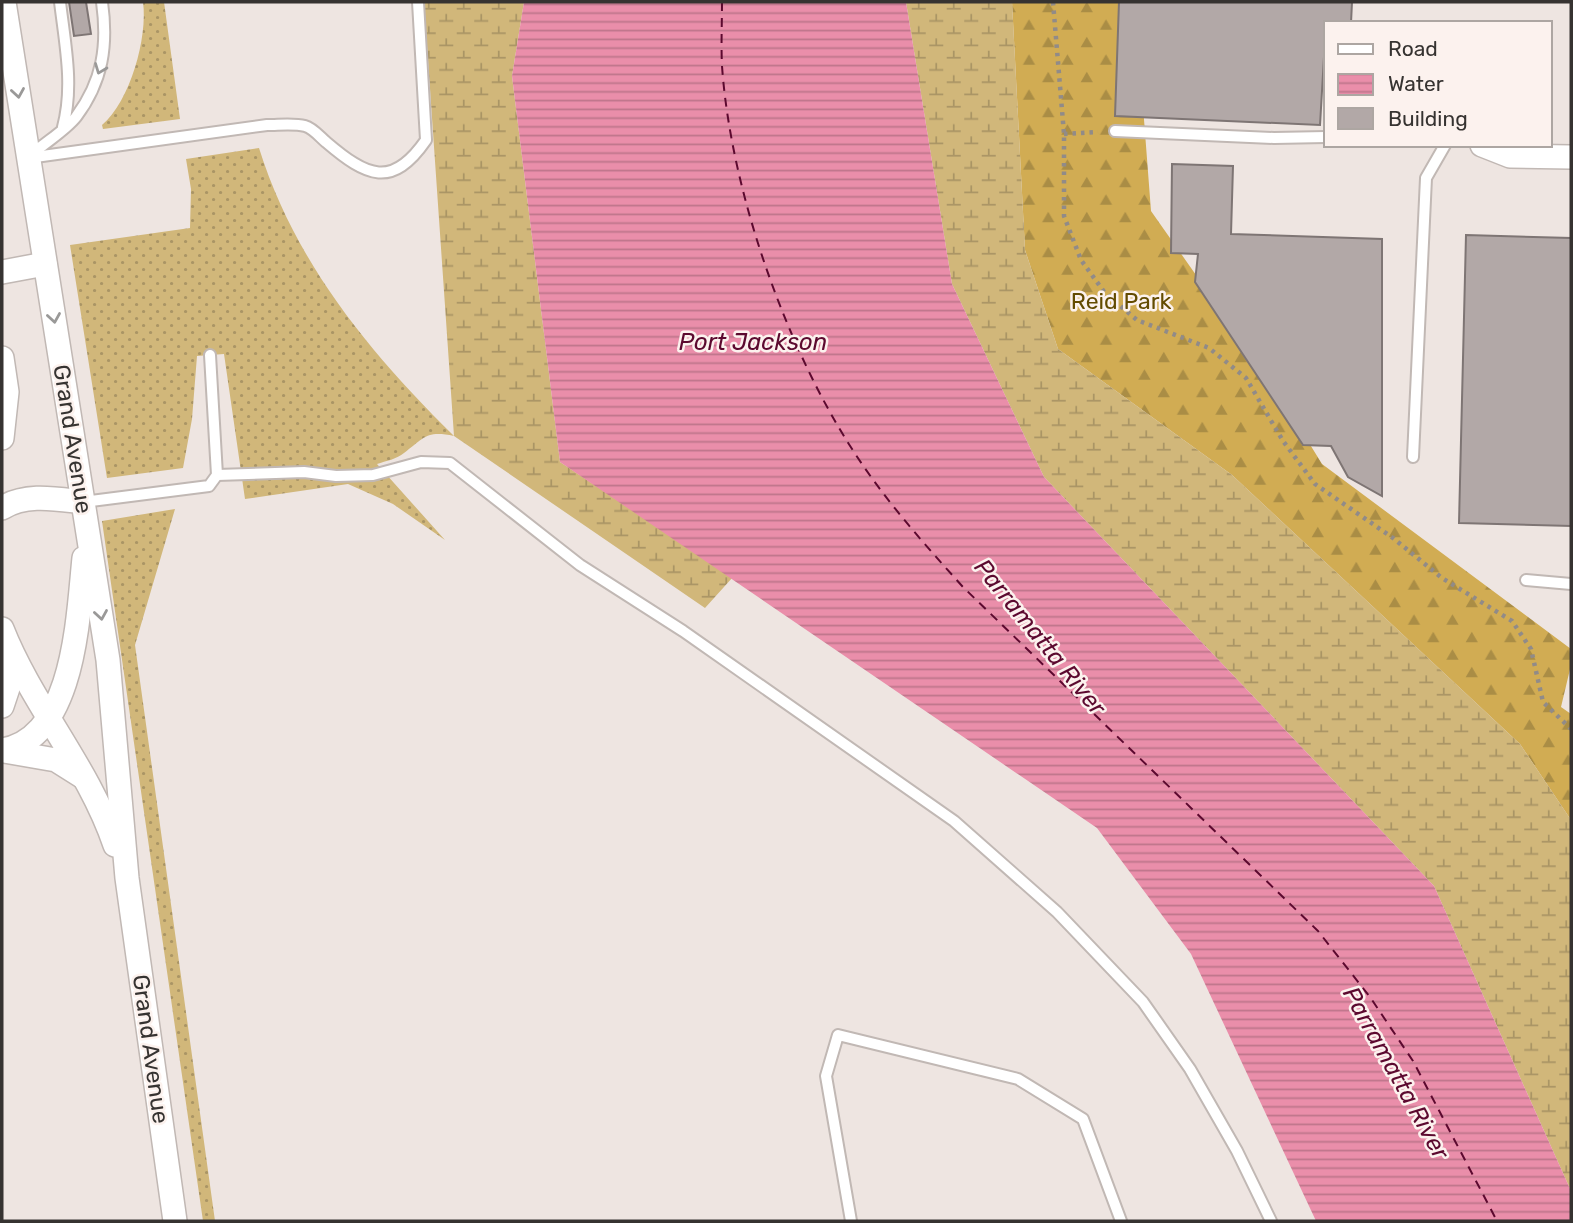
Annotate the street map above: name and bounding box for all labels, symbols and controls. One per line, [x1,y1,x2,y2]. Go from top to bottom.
legend [1324,21,1552,147]
text: Road [1388,36,1438,61]
one-way arrow [95,62,109,74]
text: Water [1388,71,1444,96]
one-way arrow [10,87,25,99]
text: Building [1388,106,1468,131]
park label: Reid Park [1071,287,1171,315]
one-way arrow [46,312,61,324]
water label: Port Jackson [679,328,827,356]
street label: Grand Avenue [47,363,99,515]
water label: Parramatta River [968,553,1112,721]
one-way arrow [93,609,108,621]
street label: Grand Avenue [127,973,175,1125]
water label: Parramatta River [1337,982,1455,1165]

